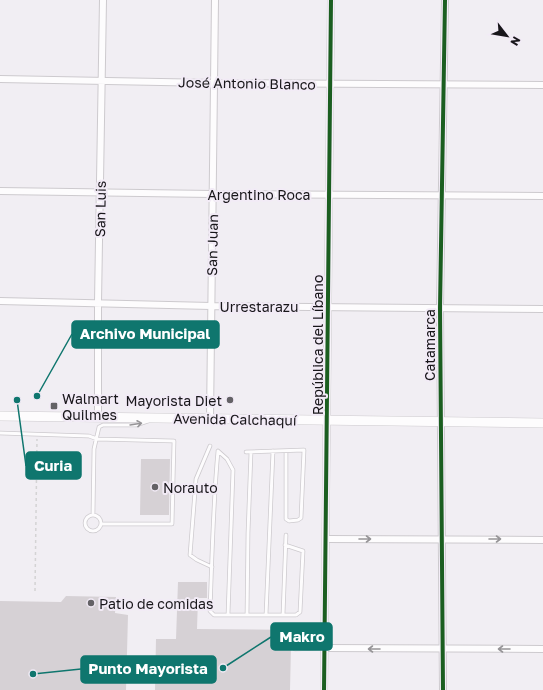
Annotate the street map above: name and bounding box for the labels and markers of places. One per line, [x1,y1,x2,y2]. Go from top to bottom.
callout: Archivo Municipal [72,321,219,348]
place label: Walmart Quilmes [62,390,119,423]
place label: Mayorista Diet [125,392,222,409]
marker: Mayorista Diet [225,395,235,405]
marker: Walmart Quilmes [49,401,59,411]
callout: Curia [26,452,81,479]
place label: Norauto [163,479,218,496]
marker: Norauto [150,482,160,492]
place label: Patio de comidas [99,595,213,612]
marker: Patio de comidas [86,598,96,608]
callout: Makro [271,623,332,650]
callout: Punto Mayorista [81,656,216,683]

